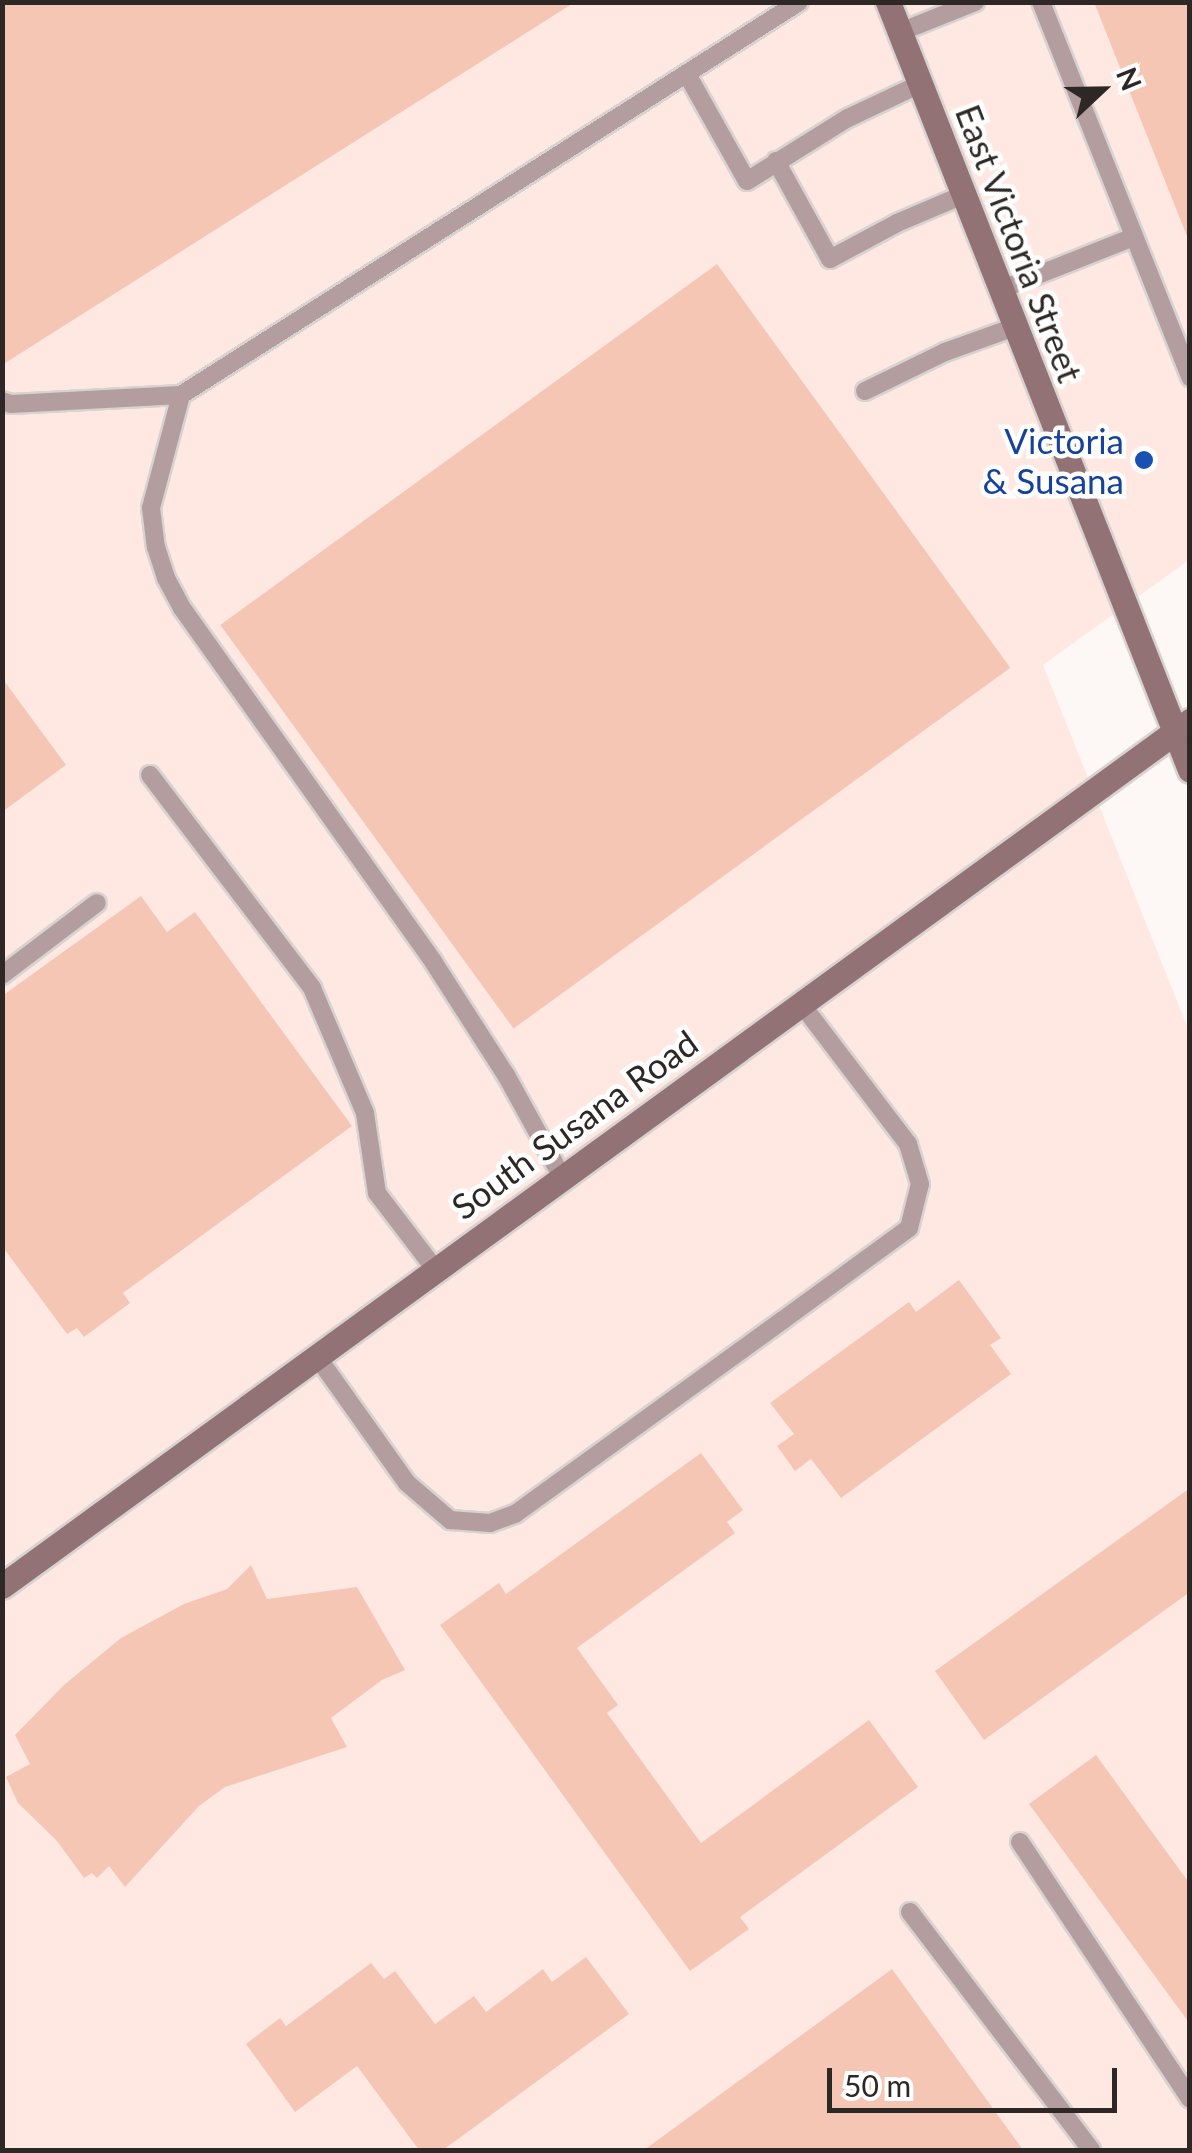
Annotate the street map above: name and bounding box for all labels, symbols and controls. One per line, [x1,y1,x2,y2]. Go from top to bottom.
north arrow [1052,40,1152,140]
text: N [1110,62,1150,95]
street label: East Victoria Street [948,98,1092,388]
place label: Victoria & Susana [982,419,1124,501]
marker: Victoria & Susana [1133,449,1155,471]
street label: South Susana Road [443,1021,705,1227]
scale bar [832,2048,1122,2110]
text: 50 m [844,2067,911,2103]

